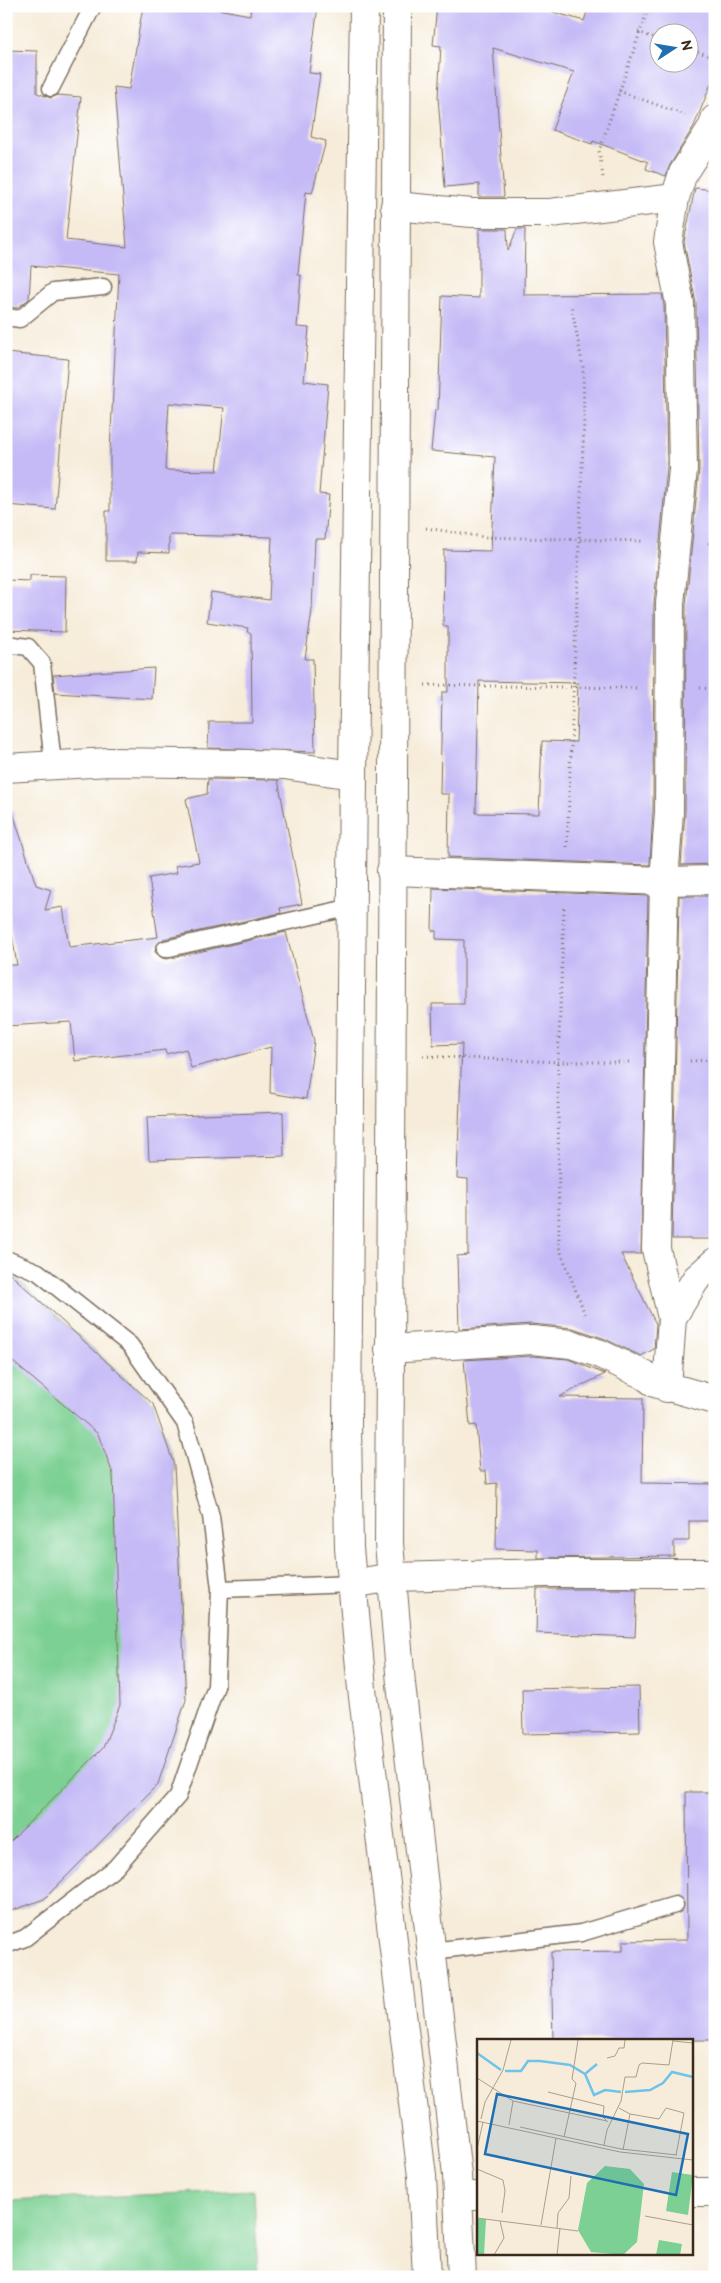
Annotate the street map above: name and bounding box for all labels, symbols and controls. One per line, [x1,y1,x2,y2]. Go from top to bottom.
north arrow [648,22,698,72]
text: N [677,38,696,52]
inset map [477,2039,694,2256]

